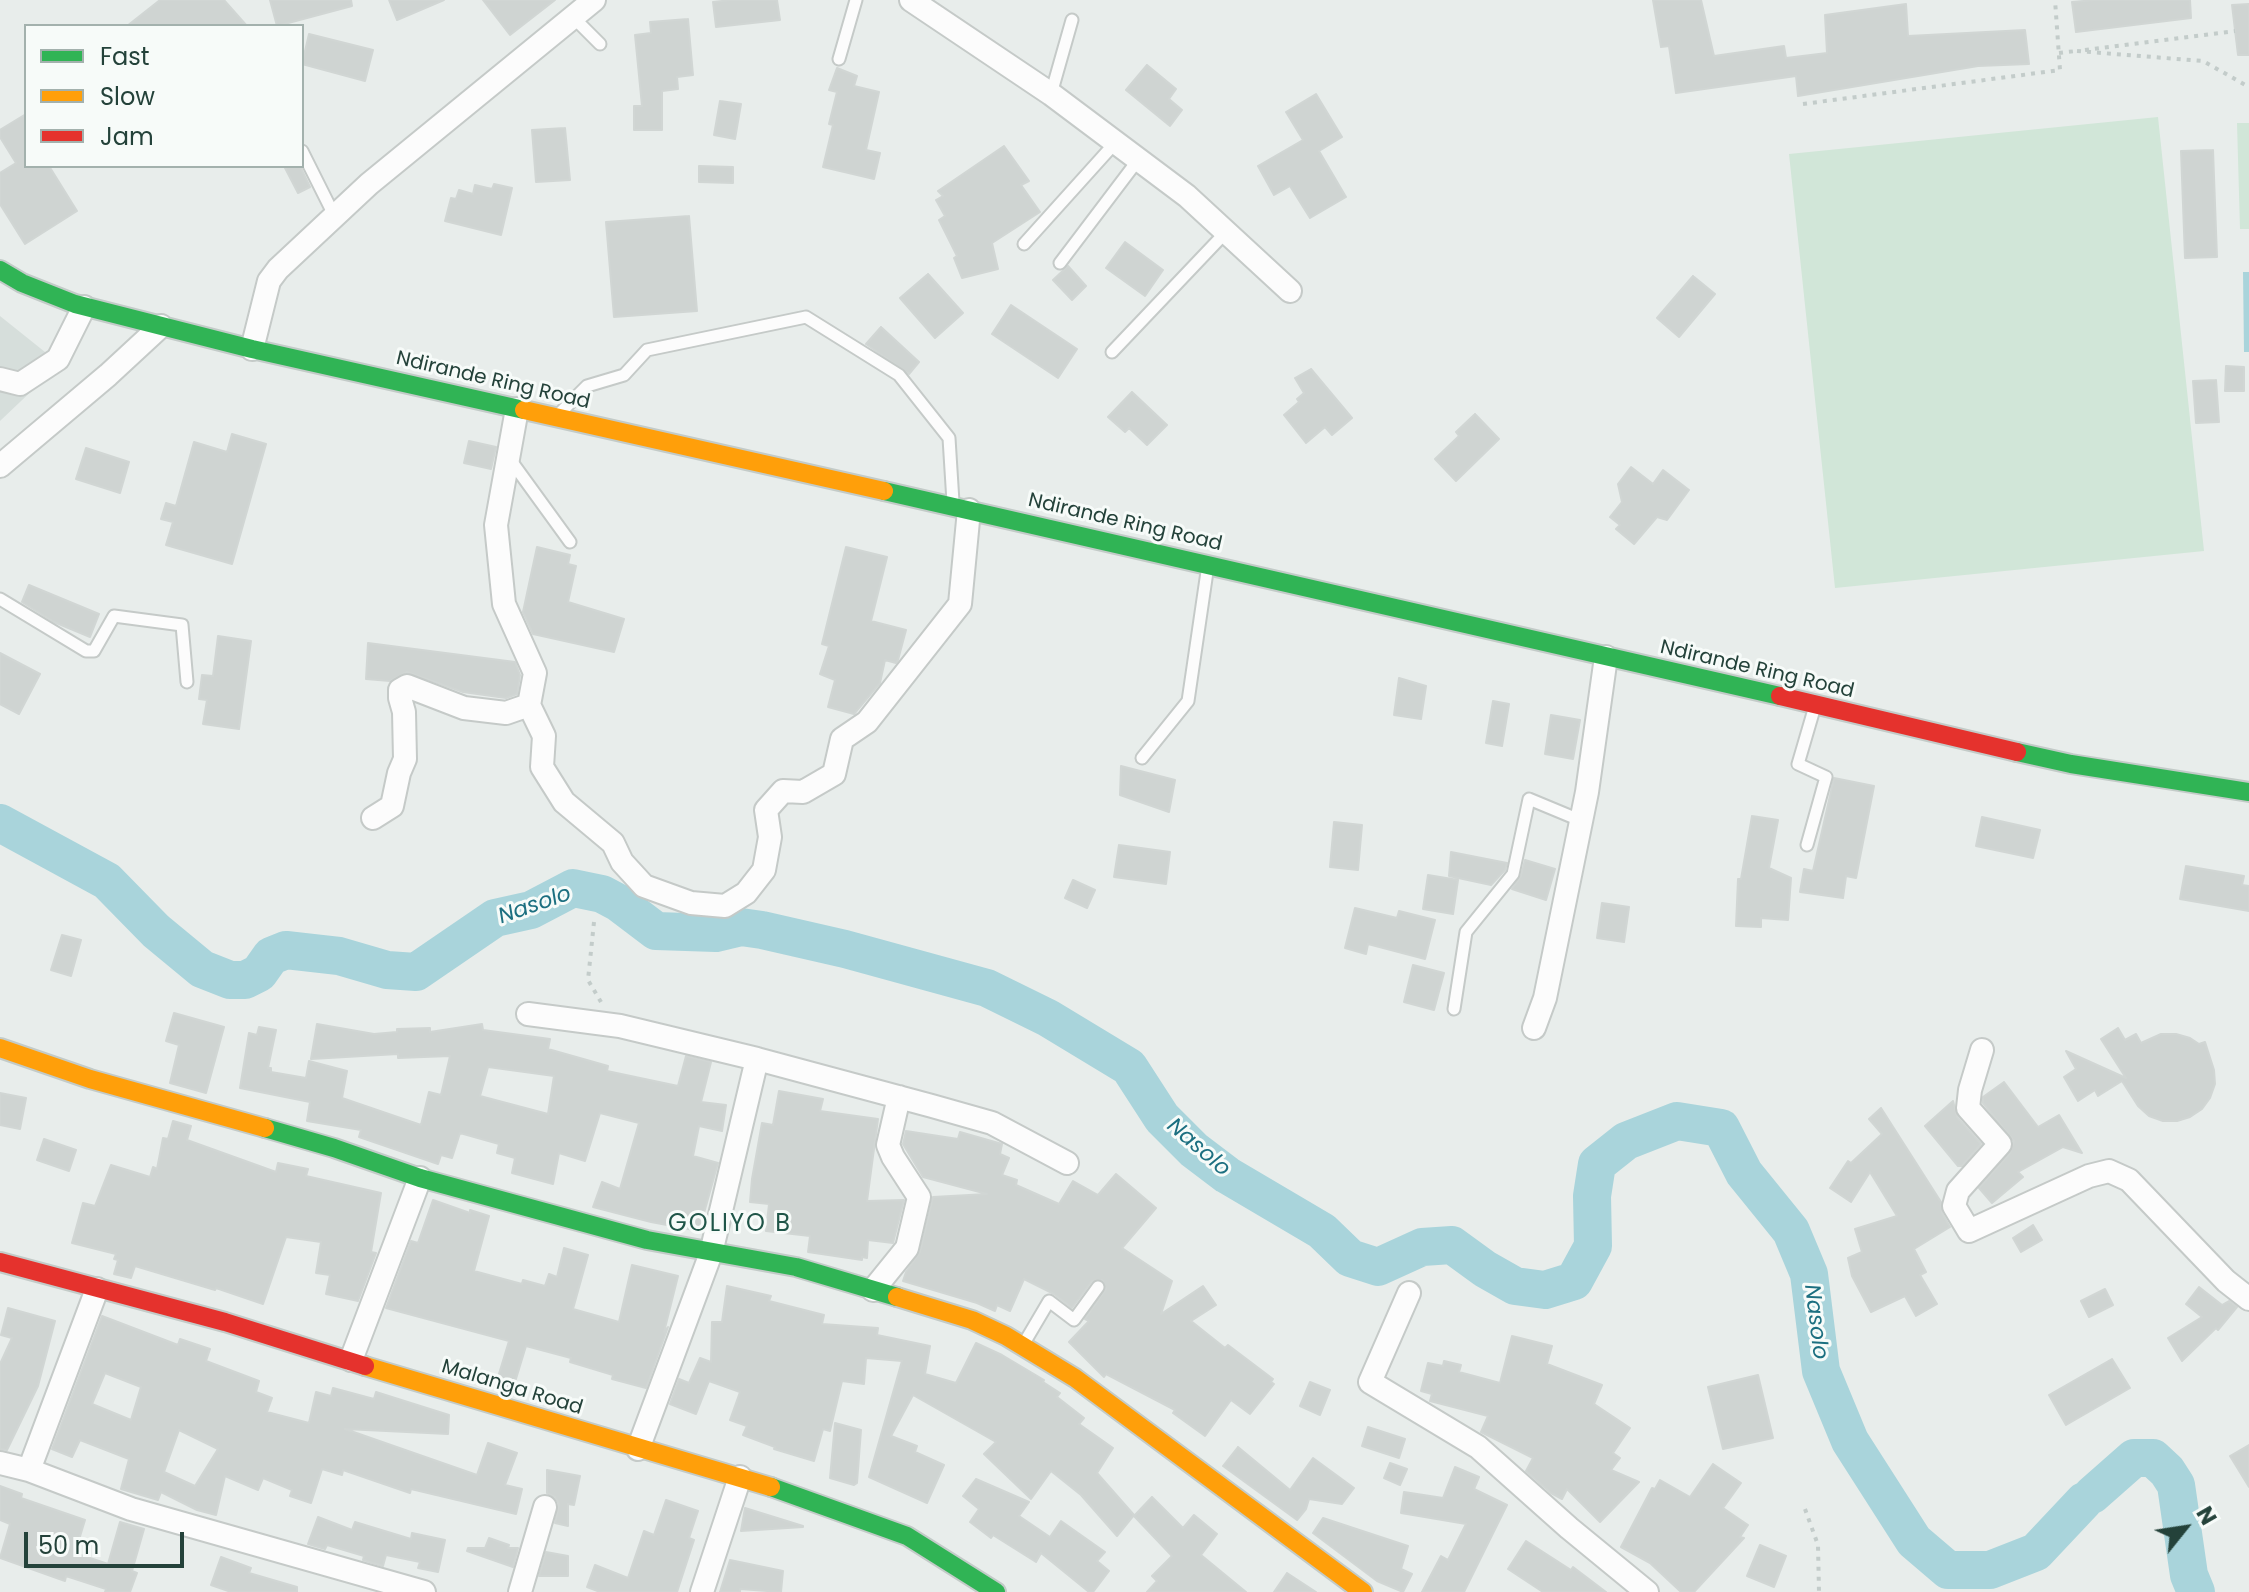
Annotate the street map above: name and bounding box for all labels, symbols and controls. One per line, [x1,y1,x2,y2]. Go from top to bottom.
legend [24,24,304,168]
text: Fast [100,40,150,73]
text: Slow [100,80,155,113]
text: Jam [100,120,154,153]
street label: Ndirande Ring Road [394,347,592,415]
street label: Ndirande Ring Road [1026,489,1224,557]
street label: Ndirande Ring Road [1658,636,1856,704]
water label: Nasolo [495,881,575,931]
water label: Nasolo [1161,1113,1235,1183]
district label: GOLIYO B [668,1211,792,1239]
water label: Nasolo [1797,1283,1833,1361]
street label: Malanga Road [439,1355,585,1421]
north arrow [2145,1488,2225,1568]
text: N [2189,1501,2224,1531]
scale bar [28,1516,188,1566]
text: 50 m [38,1529,99,1562]

